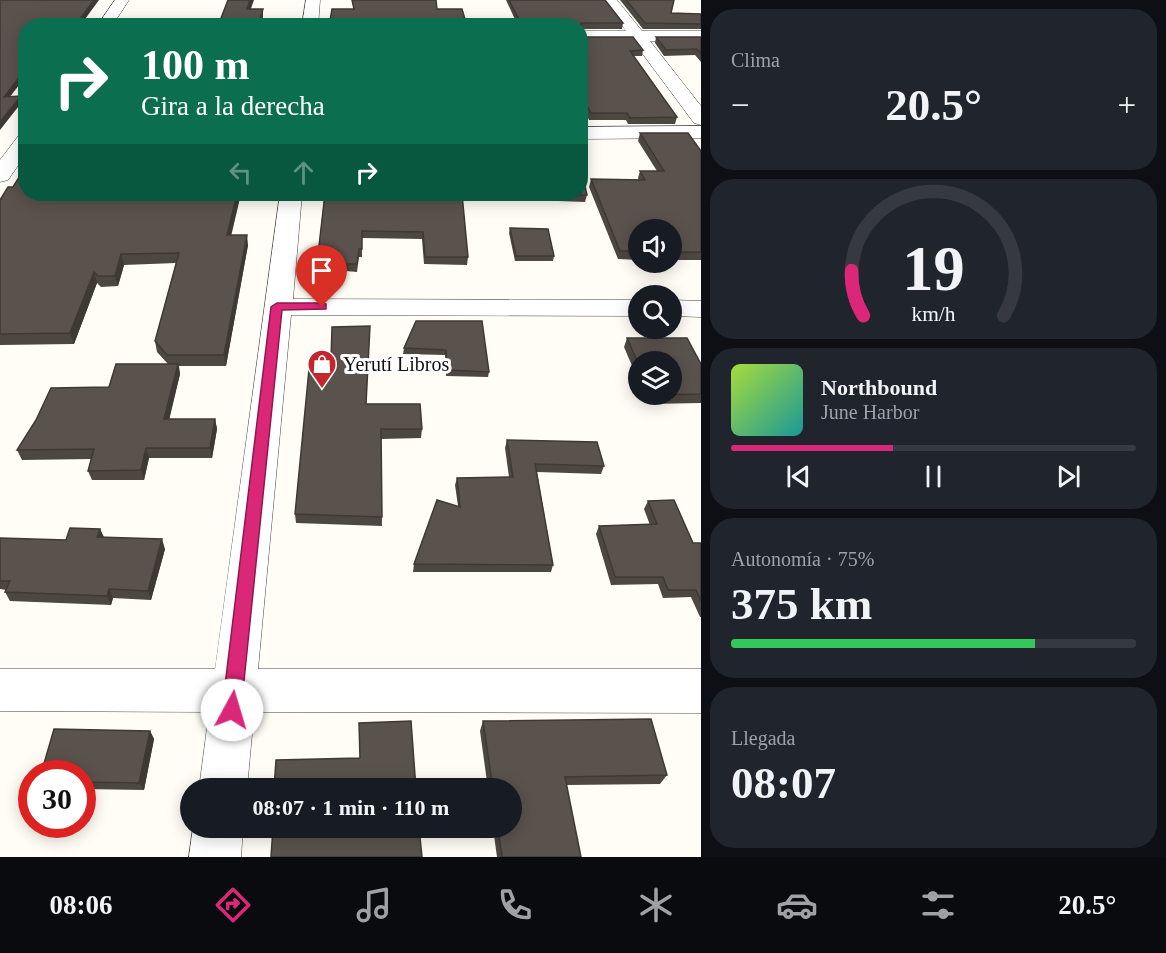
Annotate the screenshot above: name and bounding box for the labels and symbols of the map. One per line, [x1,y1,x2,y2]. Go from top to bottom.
pin [296,245,347,307]
shop icon: Yerutí Libros [306,348,338,390]
place label: Yerutí Libros [343,353,450,375]
position arrow [200,678,264,742]
speed limit sign: 30 [18,760,96,838]

